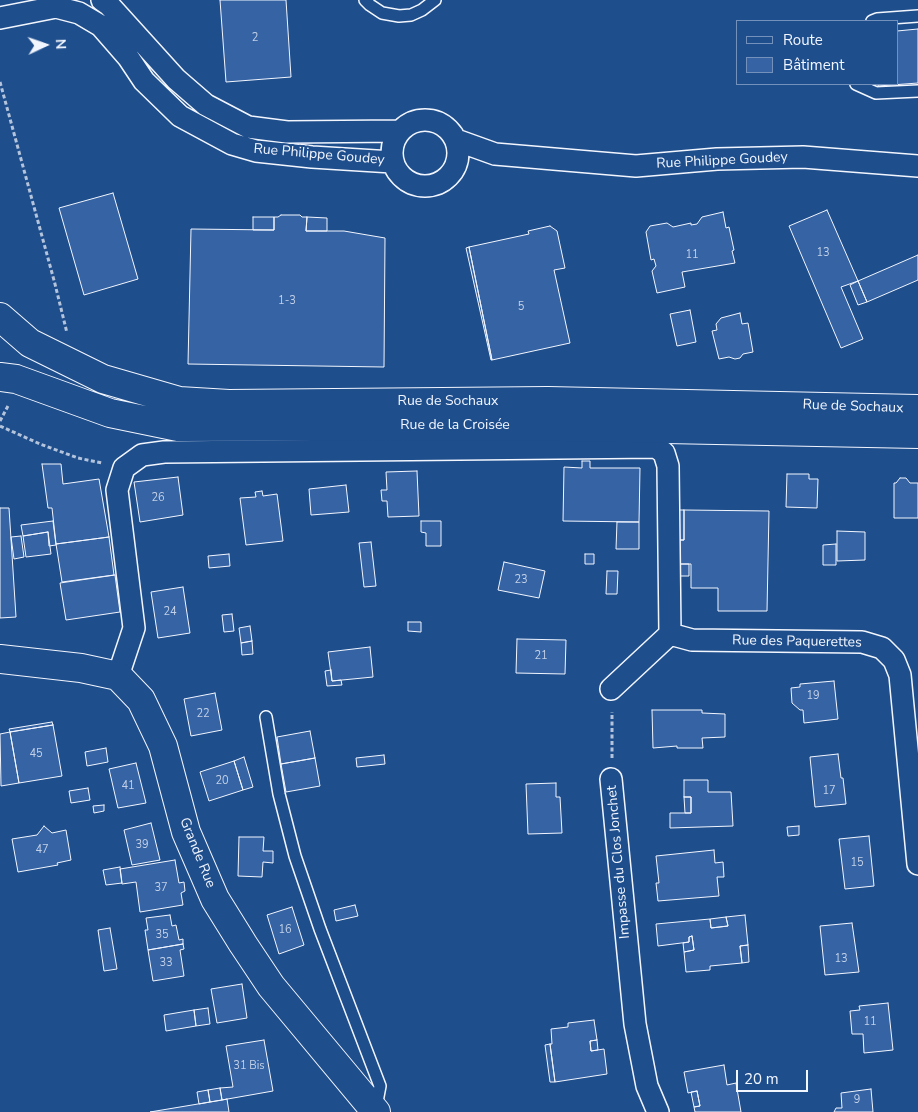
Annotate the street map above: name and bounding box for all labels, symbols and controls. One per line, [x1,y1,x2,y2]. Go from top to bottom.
north arrow [20,20,70,70]
legend [736,20,898,85]
text: Route [783,30,823,50]
house number: 2 [252,31,258,45]
text: N [51,38,70,50]
text: Bâtiment [783,55,844,75]
street label: Rue Philippe Goudey [253,141,385,169]
street label: Rue Philippe Goudey [656,149,788,173]
house number: 13 [816,246,830,260]
house number: 11 [685,248,699,262]
house number: 1-3 [278,294,296,308]
house number: 5 [518,300,524,314]
street label: Rue de Sochaux [398,394,498,410]
street label: Rue de Sochaux [802,397,904,417]
street label: Rue de la Croisée [400,418,510,434]
house number: 26 [151,491,165,505]
house number: 23 [514,573,528,587]
house number: 24 [163,605,177,619]
street label: Rue des Paquerettes [732,632,862,652]
house number: 21 [534,649,548,663]
house number: 19 [806,689,820,703]
house number: 22 [196,707,210,721]
house number: 45 [29,747,43,761]
house number: 20 [215,774,229,788]
house number: 41 [121,779,135,793]
house number: 17 [822,784,836,798]
street label: Impasse du Clos Jonchet [604,785,634,939]
street label: Grande Rue [175,815,219,891]
house number: 39 [135,838,149,852]
house number: 47 [35,843,49,857]
house number: 15 [850,856,864,870]
house number: 37 [154,881,168,895]
house number: 16 [278,923,292,937]
house number: 35 [155,928,169,942]
house number: 13 [834,952,848,966]
house number: 33 [159,956,173,970]
house number: 11 [863,1015,877,1029]
house number: 31 Bis [233,1059,265,1073]
scale bar [738,1060,810,1092]
text: 20 m [744,1069,779,1089]
house number: 9 [854,1093,860,1107]

